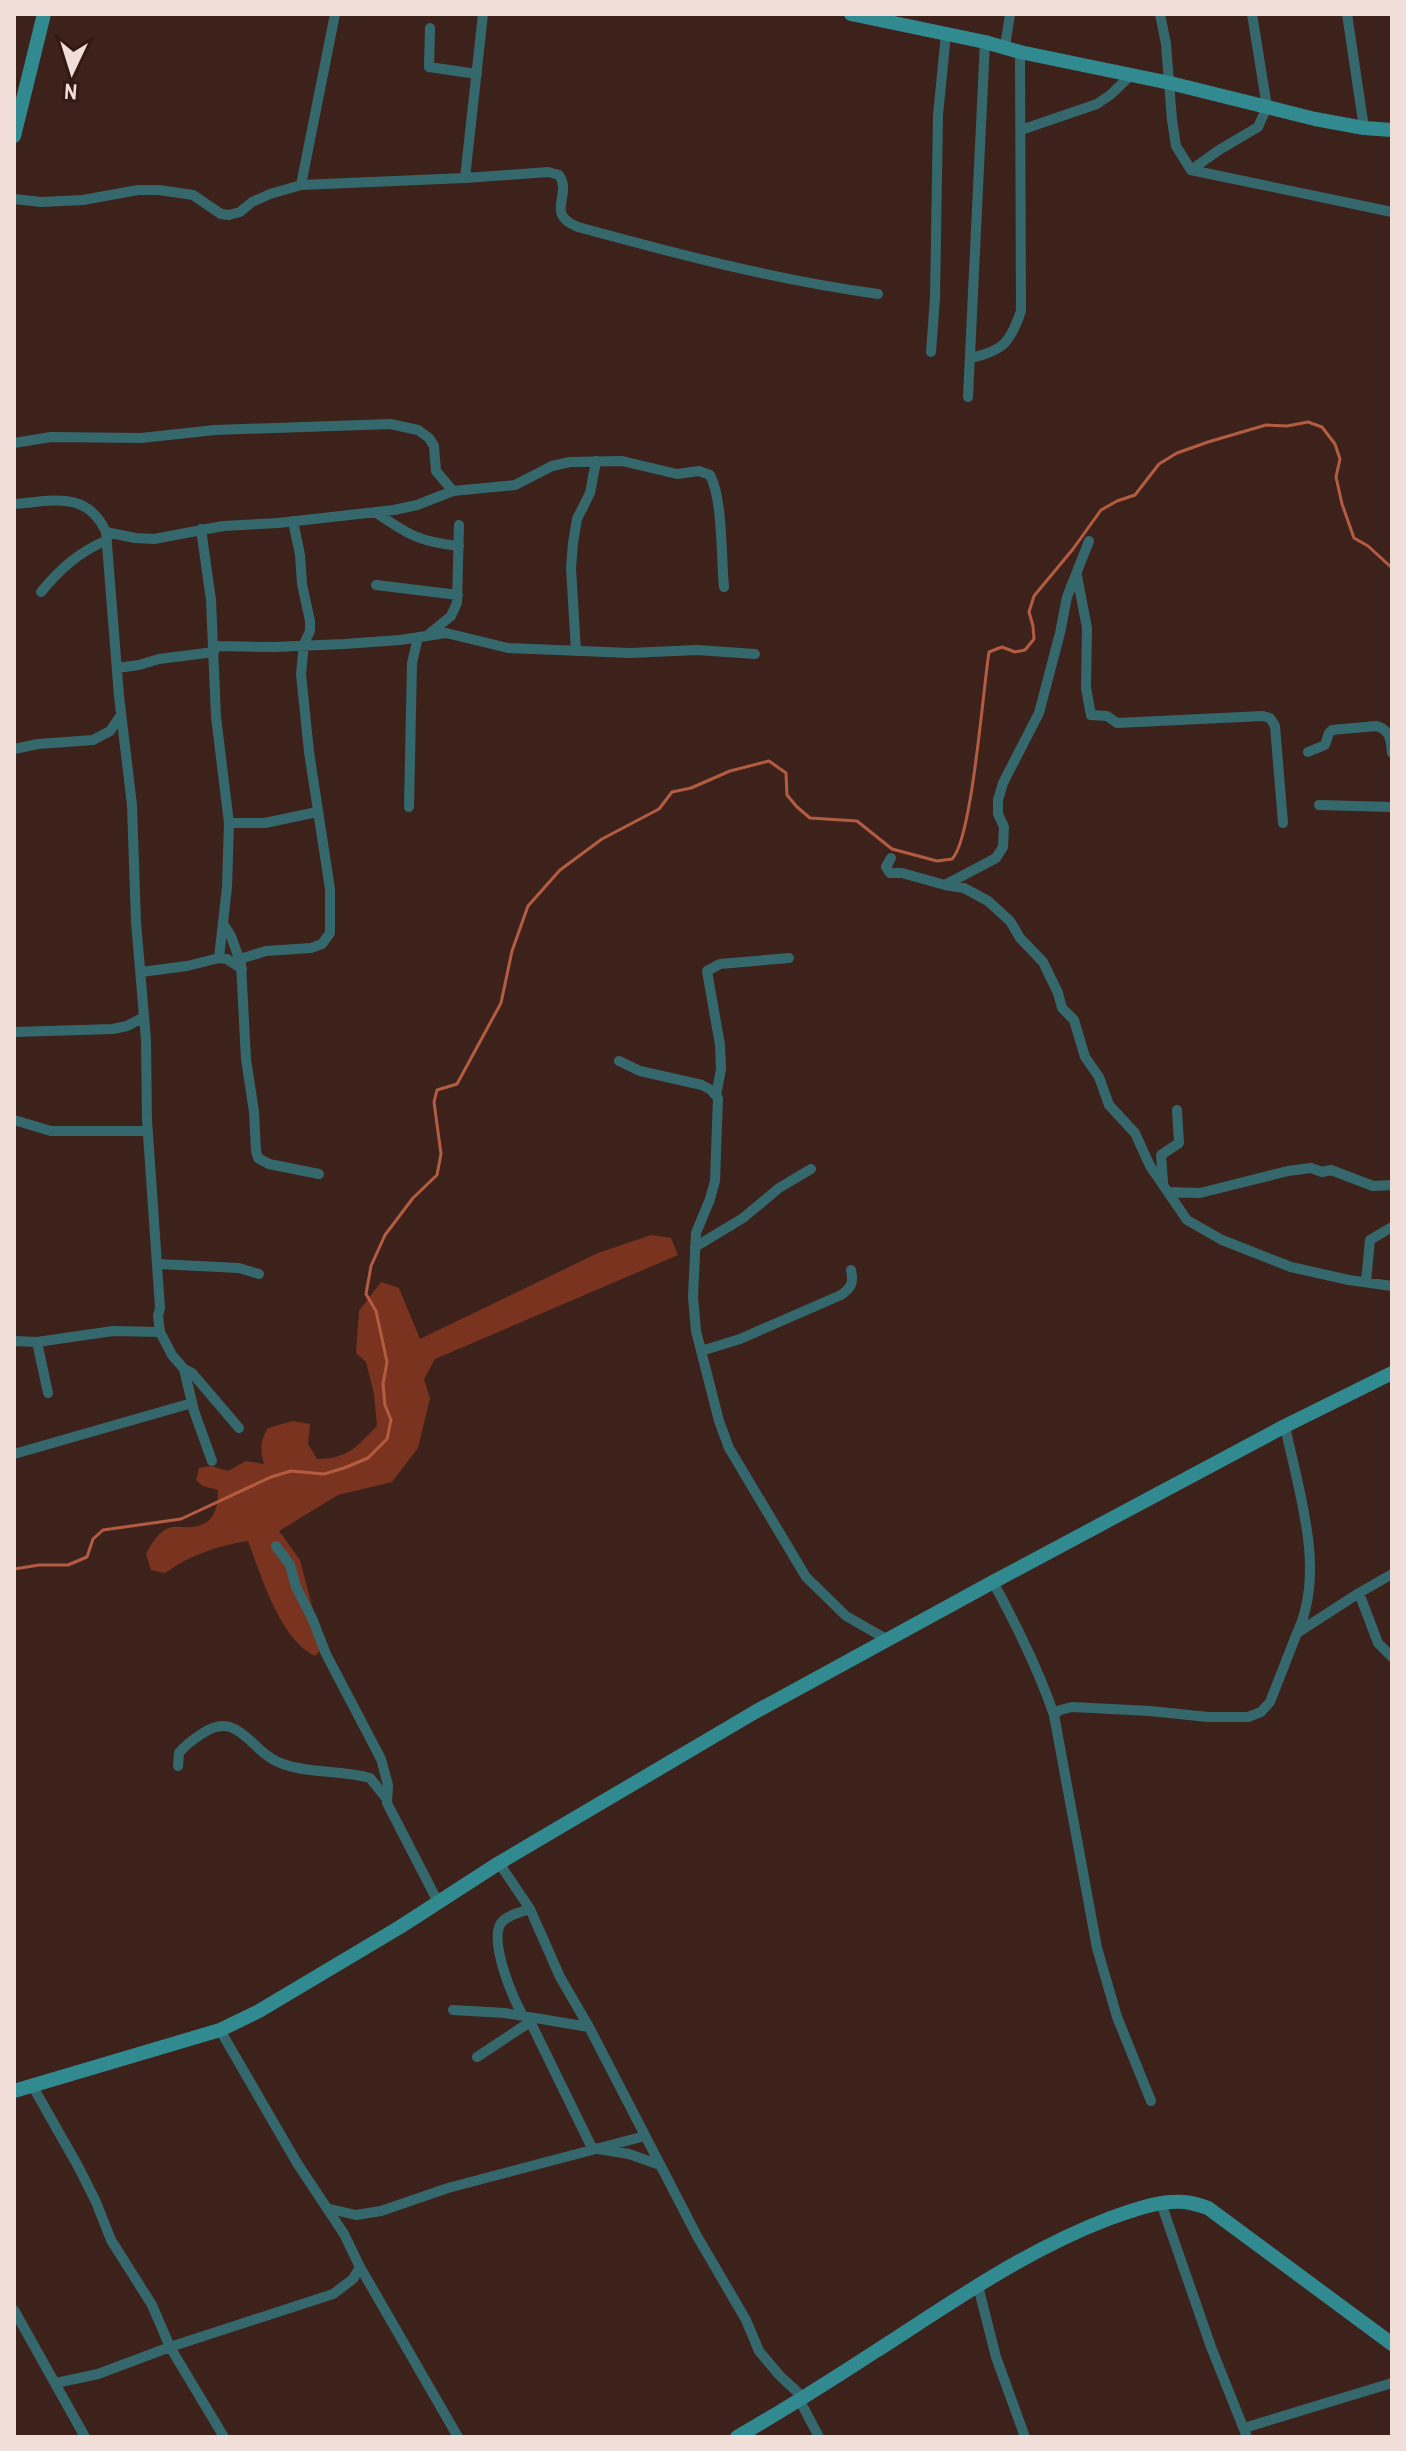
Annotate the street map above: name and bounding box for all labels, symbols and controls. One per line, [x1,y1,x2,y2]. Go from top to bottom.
north arrow [32,32,112,112]
text: N [63,77,78,107]

